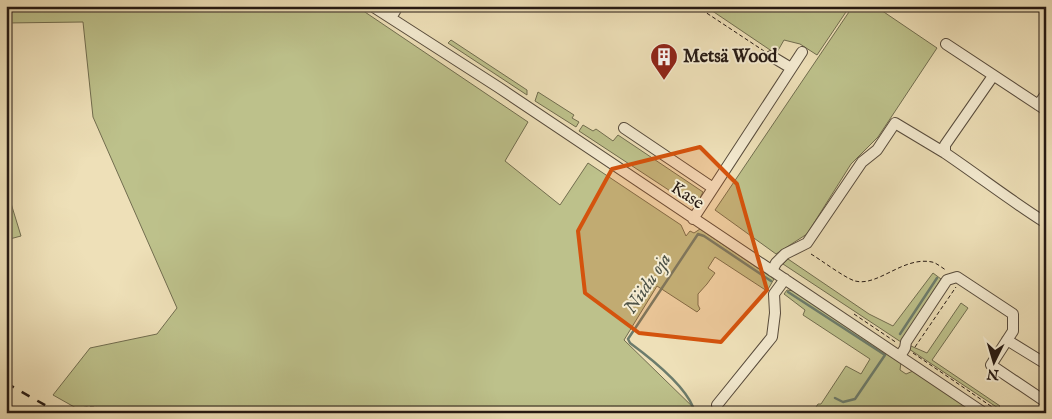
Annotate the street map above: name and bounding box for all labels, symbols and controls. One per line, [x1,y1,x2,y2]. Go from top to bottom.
building icon: Metsä Wood [649,42,679,81]
place label: Metsä Wood [683,46,778,69]
street label: Kase [666,177,708,215]
water label: Niidu oja [619,249,677,319]
north arrow [970,336,1020,386]
text: N [986,364,1001,384]

